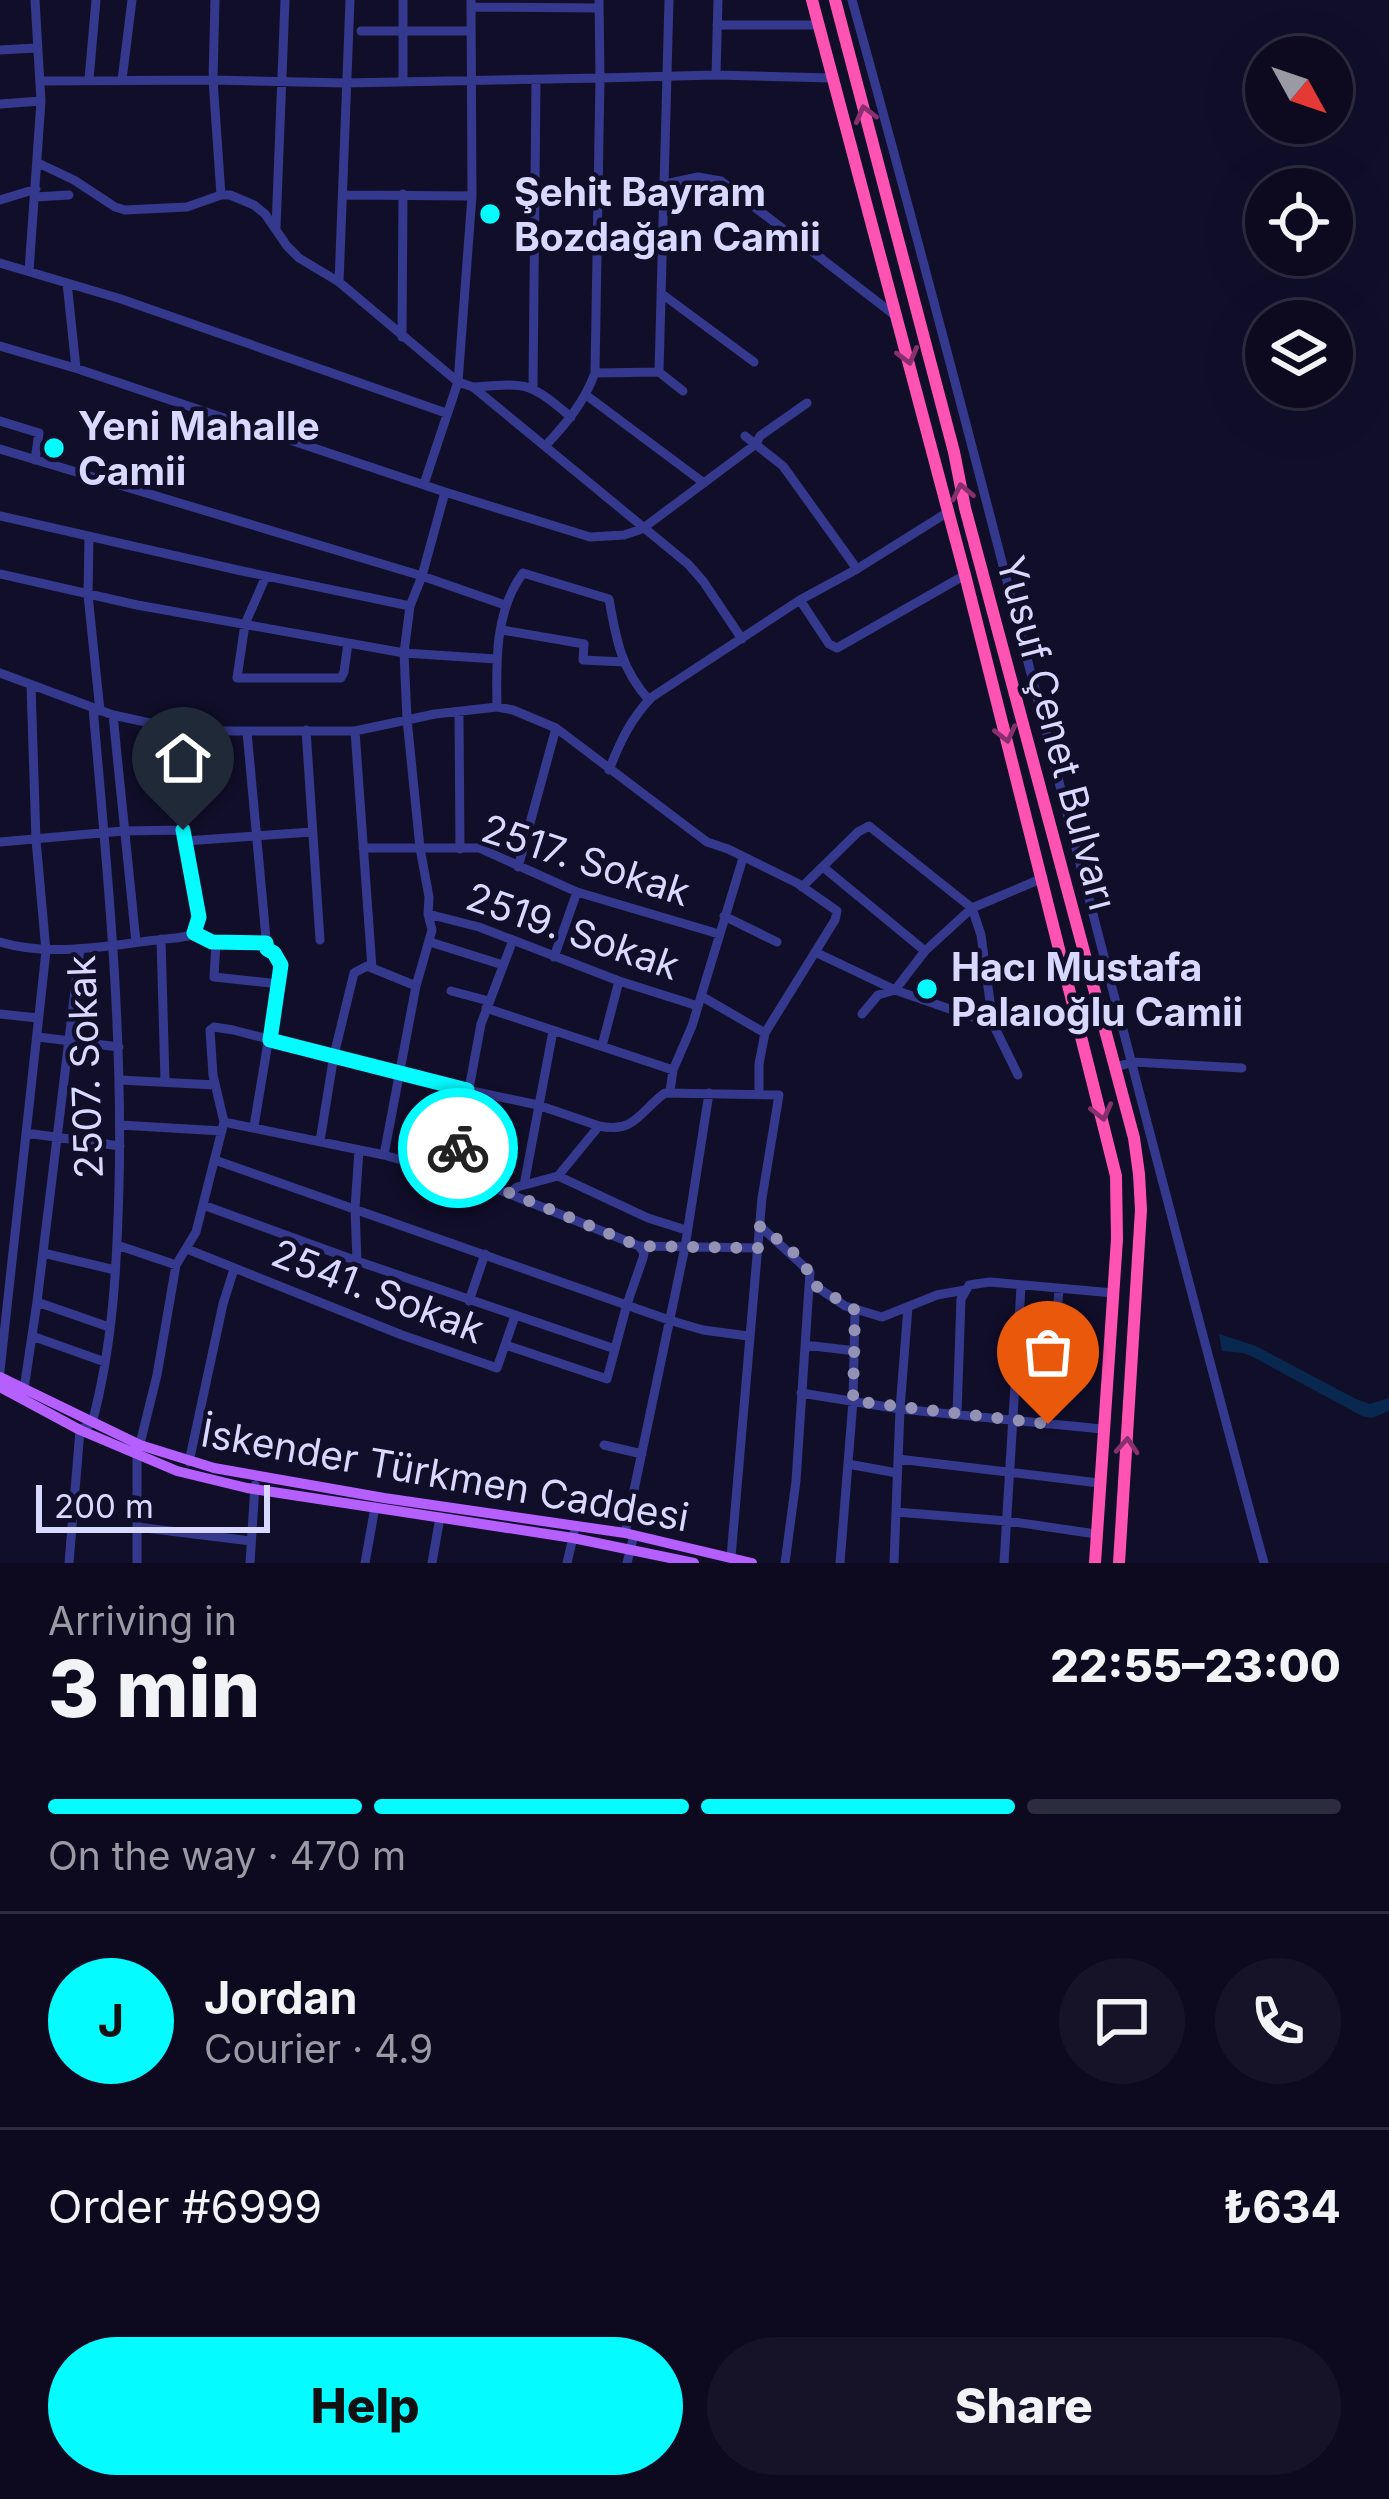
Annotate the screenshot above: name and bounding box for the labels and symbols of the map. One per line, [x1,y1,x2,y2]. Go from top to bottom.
north arrow [1245,36,1353,144]
one-way arrow [854,104,879,125]
place label: Şehit Bayram Bozdağan Camii [514,168,821,260]
marker: Şehit Bayram Bozdağan Camii [477,201,503,227]
one-way arrow [893,346,918,366]
place label: Yeni Mahalle Camii [78,402,320,494]
marker: Yeni Mahalle Camii [41,435,67,461]
one-way arrow [951,482,976,502]
street label: Yusuf Çenet Bulvarı [988,551,1127,915]
pin [132,707,234,830]
one-way arrow [991,723,1016,743]
street label: 2517. Sokak [476,804,696,915]
street label: 2519. Sokak [461,872,686,989]
place label: Hacı Mustafa Palaıoğlu Camii [951,943,1243,1035]
street label: 2507. Sokak [57,954,112,1180]
marker: Hacı Mustafa Palaıoğlu Camii [914,976,940,1002]
courier [398,1088,518,1208]
one-way arrow [1088,1101,1113,1121]
street label: 2541. Sokak [266,1229,491,1352]
pin [997,1301,1099,1424]
street label: İskender Türkmen Caddesi [198,1408,693,1541]
one-way arrow [1113,1436,1139,1455]
scale bar [36,1479,270,1532]

